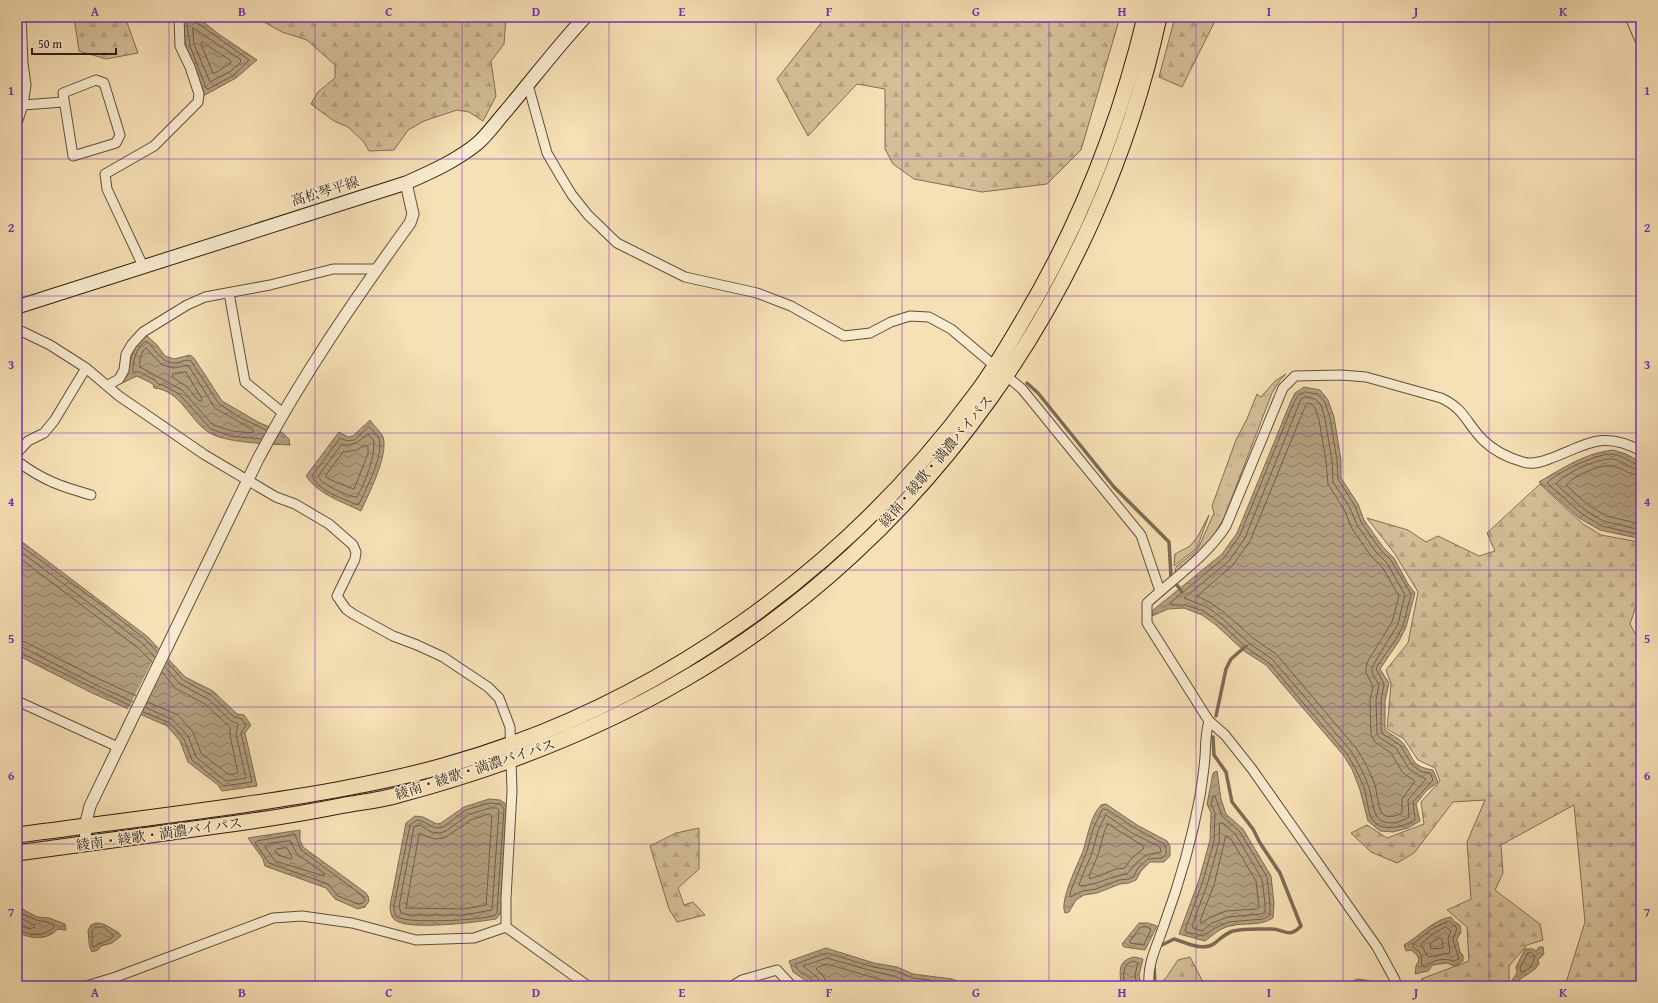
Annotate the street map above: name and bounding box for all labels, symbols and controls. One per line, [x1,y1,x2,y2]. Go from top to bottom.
text: A [91,2,100,21]
text: B [238,2,246,21]
text: C [385,2,393,21]
text: D [532,2,540,21]
text: E [679,2,686,21]
text: F [826,2,833,21]
text: G [972,2,980,21]
text: H [1117,2,1127,21]
text: I [1267,2,1271,21]
text: J [1412,2,1419,21]
text: K [1559,2,1568,21]
scale bar [32,30,116,56]
text: 50 m [38,35,62,52]
text: 1 [8,81,14,100]
text: 1 [1644,81,1650,100]
street label: 高松琴平線 [289,171,361,211]
text: 2 [8,218,15,237]
text: 2 [1644,218,1651,237]
text: 3 [8,355,14,374]
text: 3 [1644,355,1650,374]
street label: 綾南・綾歌・満濃バイパス [874,390,998,532]
text: 4 [8,492,15,511]
text: 4 [1644,492,1651,511]
text: 5 [8,629,15,648]
text: 5 [1644,629,1651,648]
street label: 綾南・綾歌・満濃バイパス [392,734,558,804]
text: 6 [8,766,15,785]
text: 6 [1644,766,1651,785]
street label: 綾南・綾歌・満濃バイパス [75,812,243,856]
text: 7 [8,903,15,922]
text: 7 [1644,903,1651,922]
text: A [91,983,100,1002]
text: B [238,983,246,1002]
text: C [385,983,393,1002]
text: D [532,983,540,1002]
text: E [679,983,686,1002]
text: F [826,983,833,1002]
text: G [972,983,980,1002]
text: H [1117,983,1127,1002]
text: I [1267,983,1271,1002]
text: J [1412,983,1419,1002]
text: K [1559,983,1568,1002]

